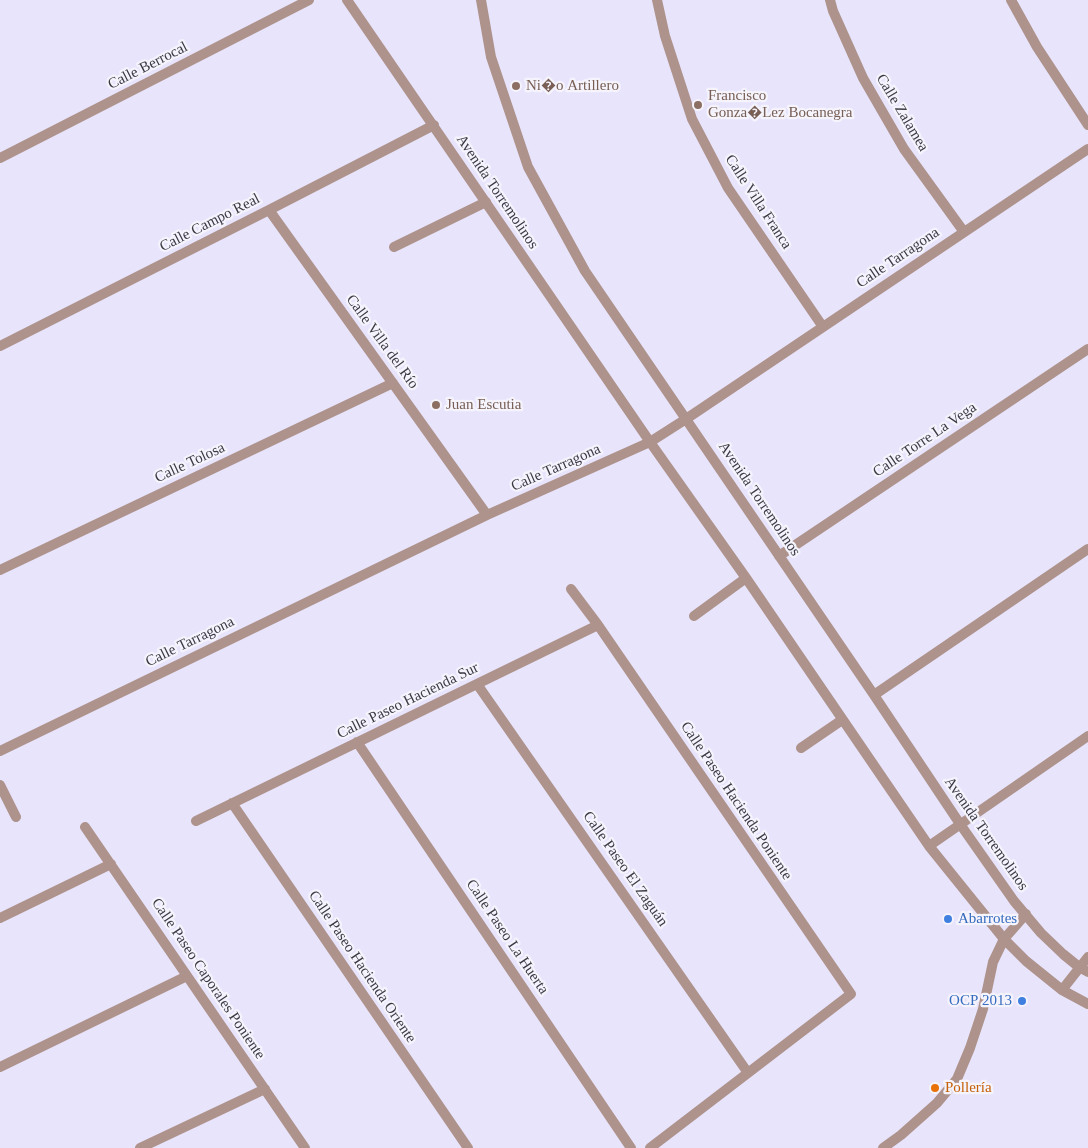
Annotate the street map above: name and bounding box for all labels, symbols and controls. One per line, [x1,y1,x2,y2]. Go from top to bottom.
street label: Calle Berrocal [105,38,191,94]
street label: Calle Zalamea [872,71,932,155]
place label: Ni�o Artillero [526,77,619,95]
marker: Ni�o Artillero [510,80,522,92]
place label: Francisco Gonza�Lez Bocanegra [708,87,853,122]
marker: Francisco Gonza�Lez Bocanegra [692,99,704,111]
street label: Avenida Torremolinos [452,131,542,253]
street label: Calle Villa Franca [721,151,795,253]
street label: Calle Campo Real [157,190,263,256]
street label: Calle Tarragona [853,224,943,292]
street label: Calle Villa del Río [342,291,422,393]
place label: Juan Escutia [446,396,521,414]
marker: Juan Escutia [430,399,442,411]
street label: Calle Torre La Vega [870,399,980,481]
street label: Avenida Torremolinos [714,438,804,560]
street label: Calle Tolosa [152,439,228,487]
street label: Calle Tarragona [508,440,604,496]
street label: Calle Tarragona [143,613,237,671]
street label: Calle Paseo Hacienda Sur [334,659,482,743]
street label: Calle Paseo Hacienda Poniente [676,718,796,884]
street label: Avenida Torremolinos [940,774,1032,894]
street label: Calle Paseo El Zaguán [579,808,671,930]
street label: Calle Paseo La Huerta [462,876,552,998]
street label: Calle Paseo Hacienda Oriente [304,888,420,1046]
street label: Calle Paseo Caporales Poniente [147,895,269,1063]
place label: Abarrotes [958,910,1017,928]
marker: Abarrotes [942,913,954,925]
place label: OCP 2013 [949,992,1012,1010]
marker: OCP 2013 [1016,995,1028,1007]
place label: Pollería [945,1079,992,1097]
marker: Pollería [929,1082,941,1094]

